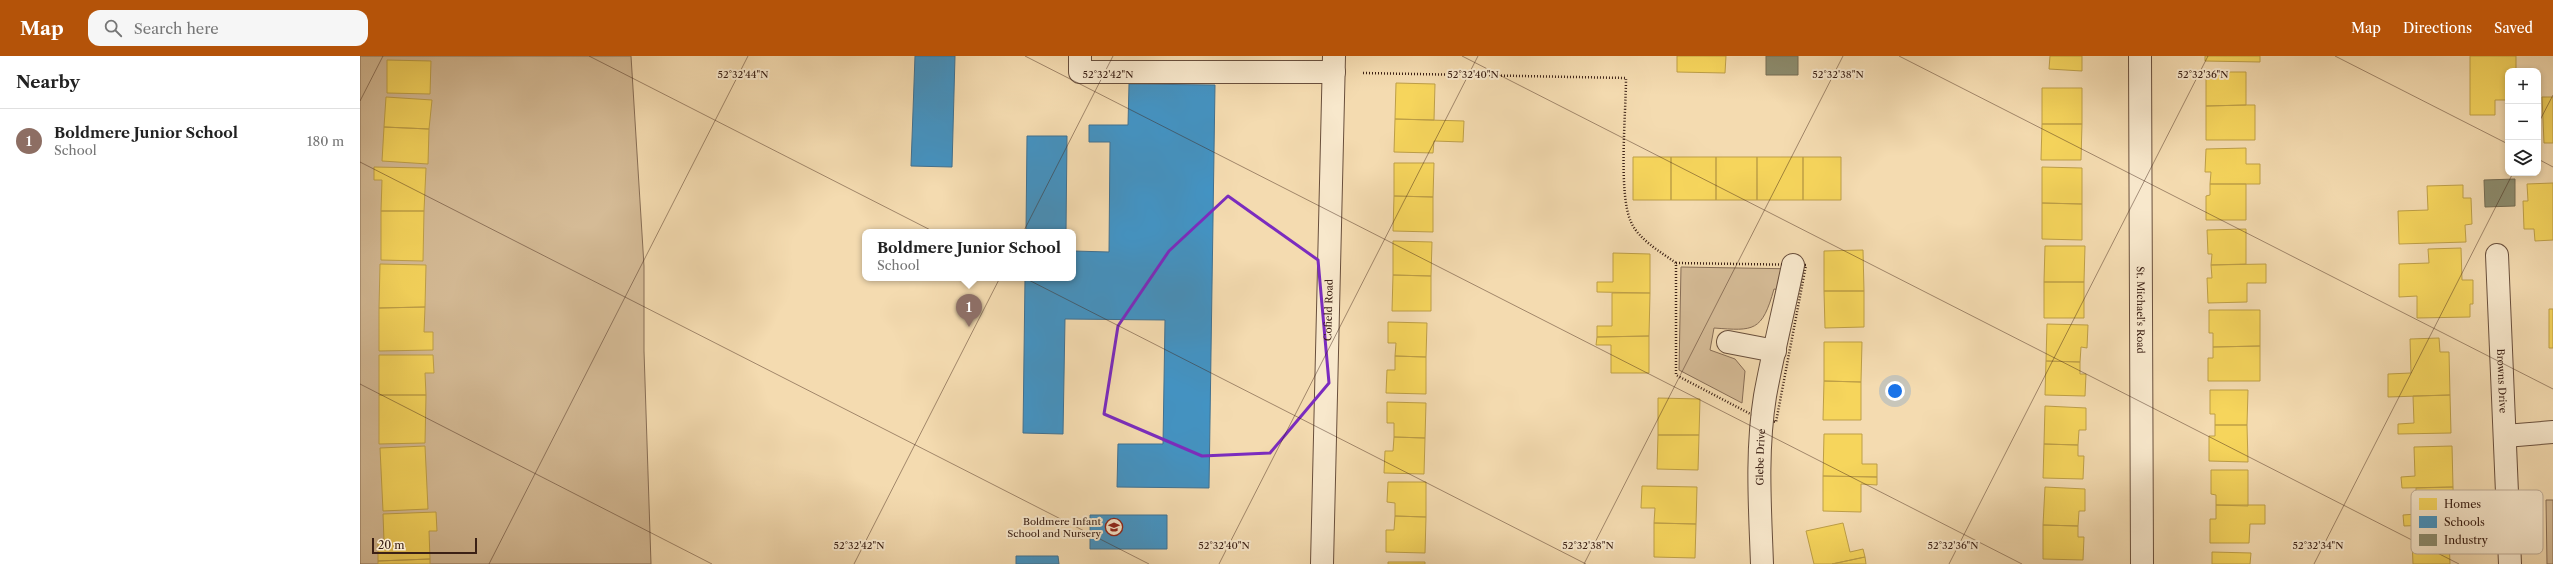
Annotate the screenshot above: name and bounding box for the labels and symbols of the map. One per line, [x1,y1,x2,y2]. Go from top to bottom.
text: 52°32'44"N [718,68,768,81]
text: 52°32'42"N [1083,68,1133,81]
text: 52°32'40"N [1447,68,1499,81]
text: 52°32'38"N [1812,68,1864,81]
text: 52°32'36"N [2177,68,2229,81]
street label: St. Michael's Road [2134,266,2147,354]
street label: Cofield Road [1321,279,1336,341]
pin: 1 [956,294,982,327]
street label: Browns Drive [2494,348,2510,414]
your location [1885,381,1905,401]
street label: Glebe Drive [1753,428,1768,486]
legend [2411,490,2543,554]
text: Homes [2444,497,2481,511]
place label: Boldmere Infant School and Nursery [1007,515,1101,540]
text: Schools [2444,515,2485,529]
school or university icon: Boldmere Infant School and Nursery [1104,517,1124,537]
text: Industry [2444,533,2489,547]
scale bar [372,536,477,555]
text: 52°32'42"N [834,539,884,552]
text: 52°32'40"N [1198,539,1250,552]
text: 52°32'38"N [1562,539,1614,552]
text: 52°32'36"N [1927,539,1979,552]
text: 52°32'34"N [2292,539,2344,552]

